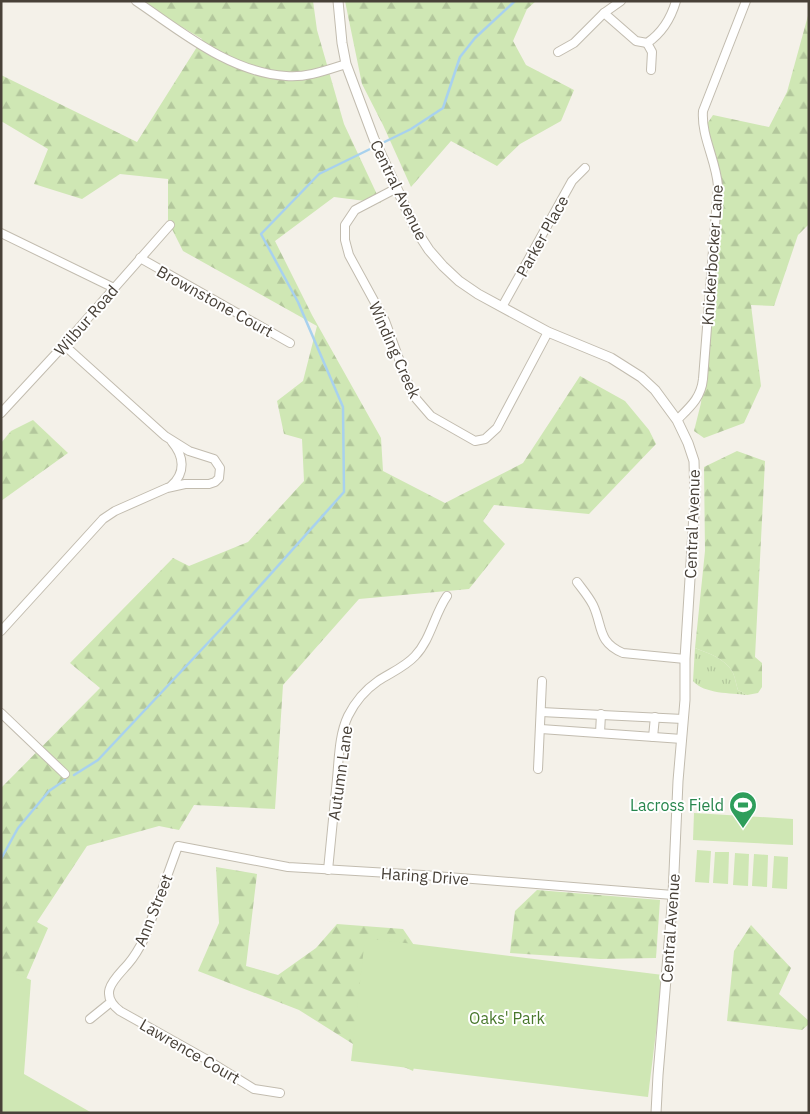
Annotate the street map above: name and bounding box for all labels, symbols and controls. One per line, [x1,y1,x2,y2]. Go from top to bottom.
street label: Central Avenue [366,136,432,244]
street label: Knickerbocker Lane [697,184,727,326]
street label: Parker Place [511,192,573,280]
street label: Brownstone Court [153,261,277,341]
street label: Wilbur Road [50,280,122,360]
street label: Winding Creek [365,299,425,402]
street label: Central Avenue [680,469,704,579]
street label: Autumn Lane [323,724,357,822]
sports icon: Lacross Field [728,790,758,829]
place label: Lacross Field [630,795,724,815]
street label: Haring Drive [380,863,470,889]
street label: Ann Street [129,871,177,949]
street label: Central Avenue [656,873,684,983]
park label: Oaks' Park [469,1008,545,1028]
street label: Lawrence Court [136,1014,244,1088]

